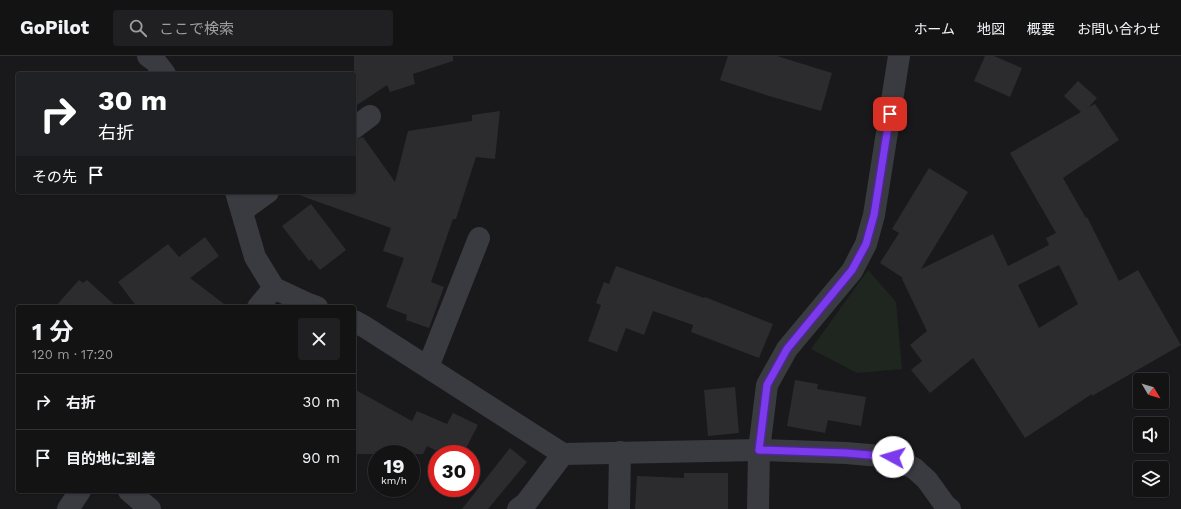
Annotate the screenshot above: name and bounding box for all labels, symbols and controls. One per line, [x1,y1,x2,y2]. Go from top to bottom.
search box [113,10,393,46]
text: GoPilot [20,16,89,39]
icon: search [127,17,149,39]
text: ここで検索 [159,20,234,38]
text: ホーム [913,21,955,37]
text: 地図 [977,21,1005,37]
text: 概要 [1027,21,1055,37]
text: お問い合わせ [1077,21,1161,37]
text: 30 m [98,84,167,117]
icon: right [32,88,84,140]
pin [873,97,907,131]
icon: arrive [879,103,901,125]
text: 右折 [98,122,134,143]
icon: arrive [85,164,107,186]
text: その先 [32,168,77,186]
text: 1 分 [32,318,73,346]
button: close [298,318,340,360]
text: 120 m · 17:20 [32,347,113,362]
north arrow [1133,373,1169,409]
map controls [1133,373,1169,497]
icon: right [32,391,54,413]
text: 30 m [303,393,340,411]
text: 右折 [66,394,96,412]
button: sound [1133,417,1169,453]
position arrow [872,436,914,478]
speed limit sign: 30 [428,445,480,497]
icon: arrive [32,447,54,469]
text: 90 m [302,449,340,467]
text: 目的地に到着 [66,450,156,468]
text: 19 [384,454,404,478]
button: layers [1133,461,1169,497]
text: km/h [381,475,407,486]

